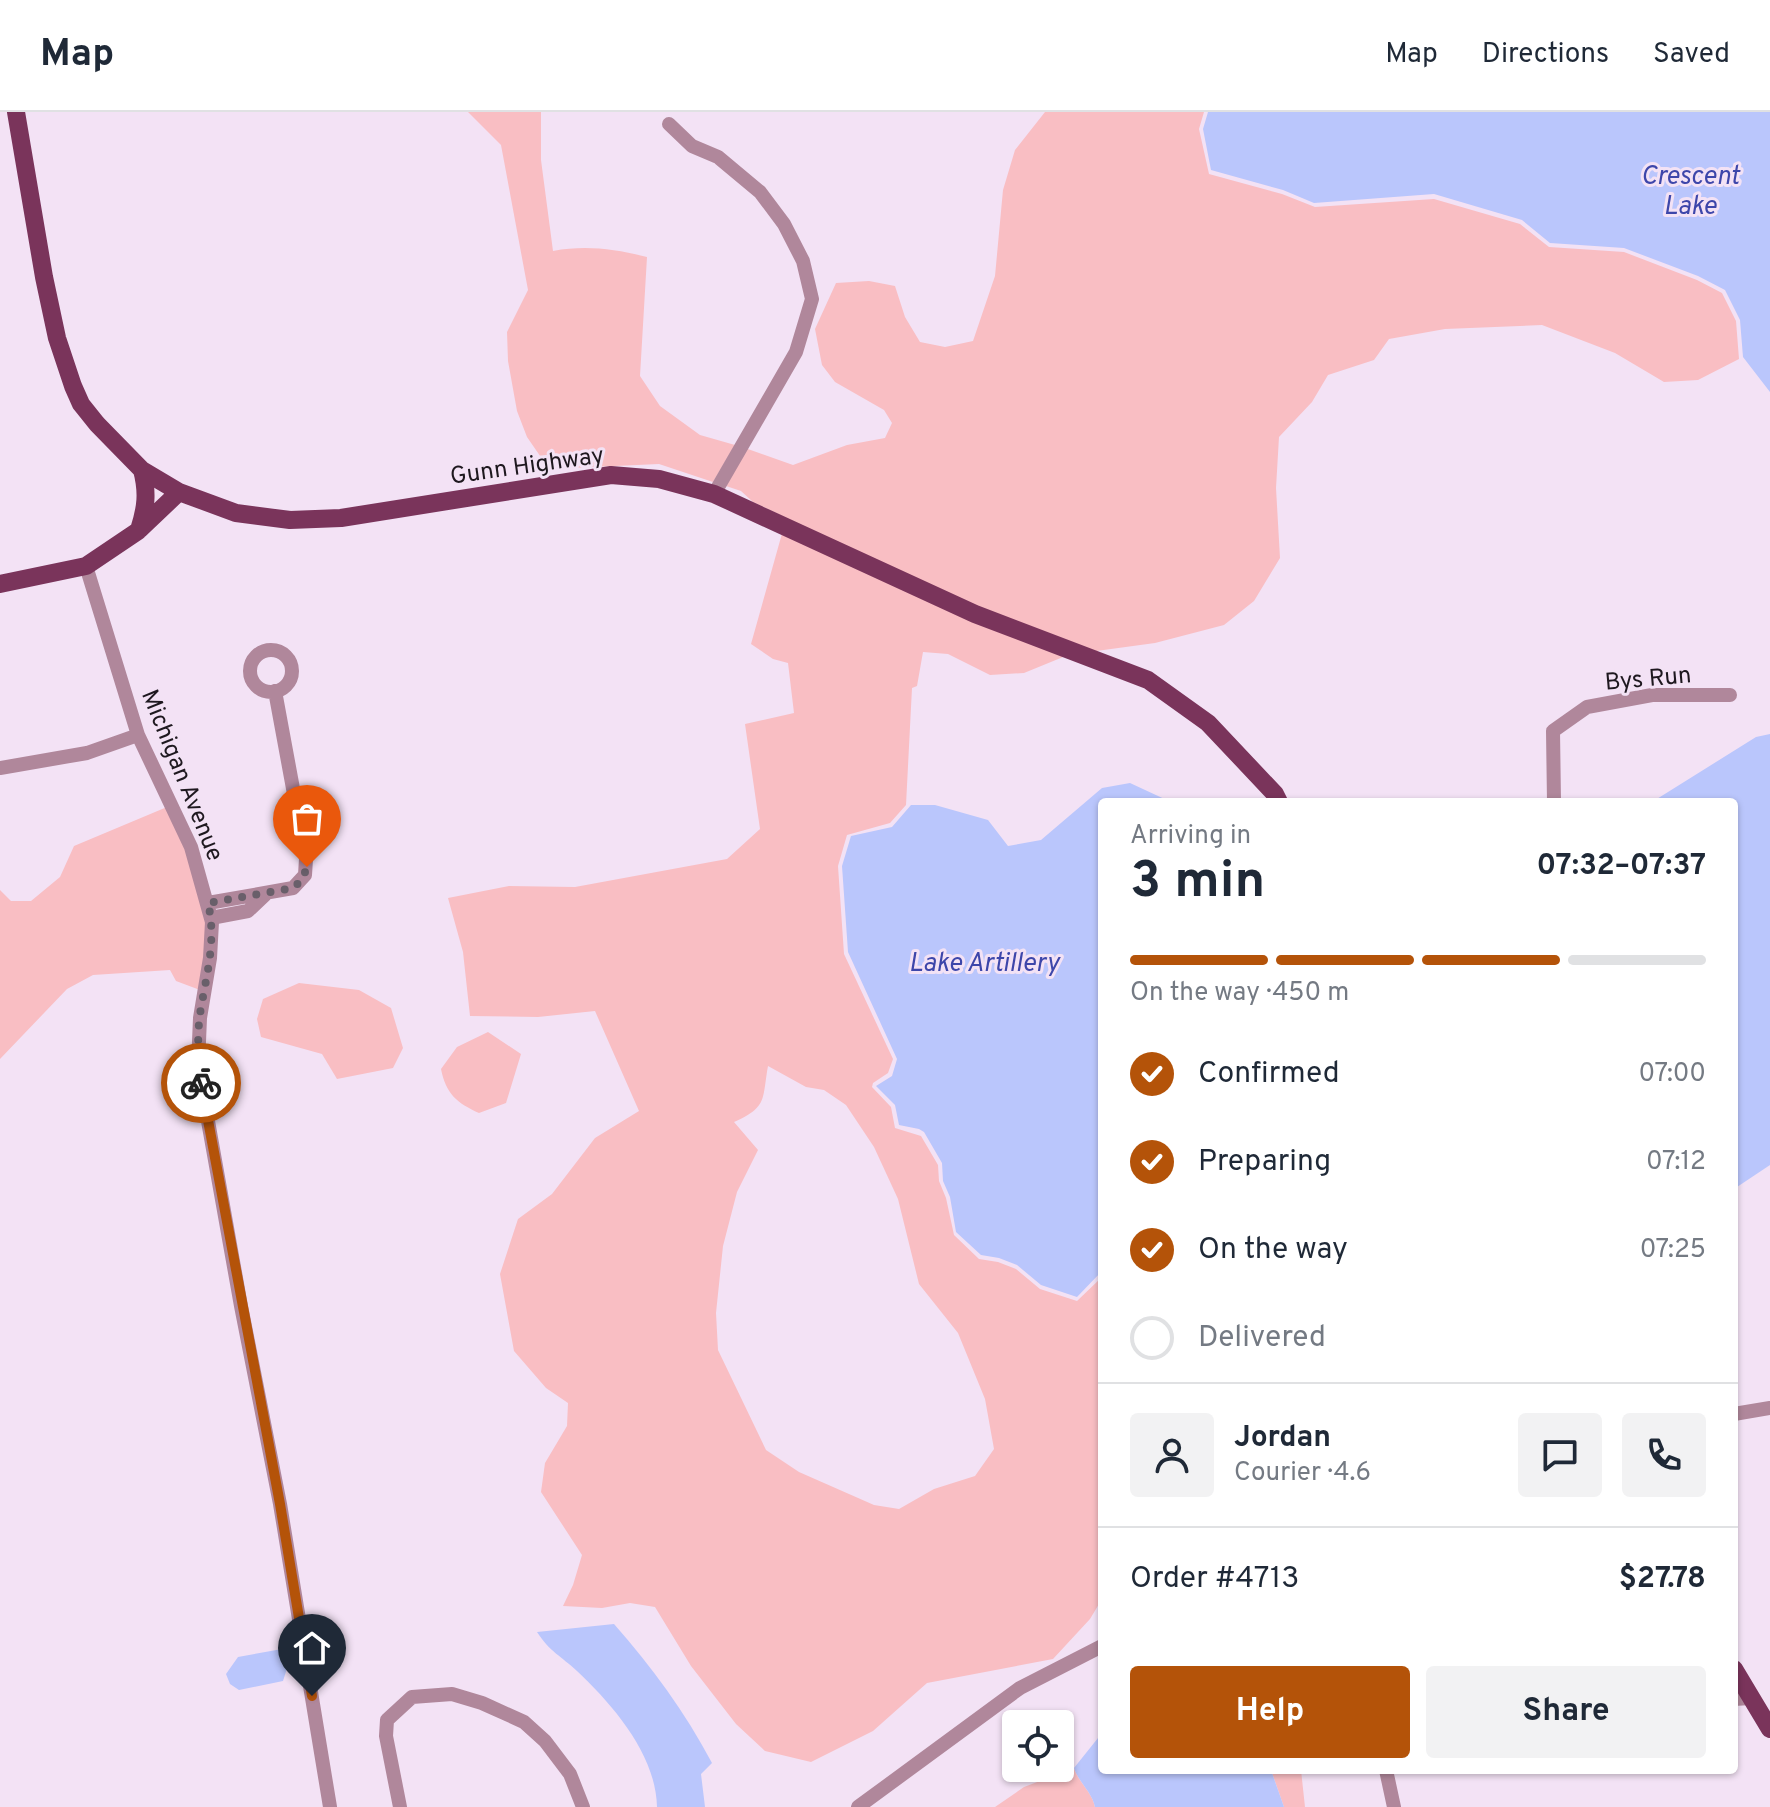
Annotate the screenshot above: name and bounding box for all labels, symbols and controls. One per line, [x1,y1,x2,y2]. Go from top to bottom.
text: Map [40,31,114,80]
text: Map [1385,37,1438,73]
text: Directions [1482,37,1609,73]
text: Saved [1653,37,1730,73]
water label: Crescent Lake [1641,161,1741,224]
street label: Gunn Highway [448,441,606,493]
street label: Bys Run [1604,661,1693,699]
street label: Michigan Avenue [133,686,229,866]
pin [273,785,341,867]
icon: bag [285,797,329,841]
text: Arriving in [1130,820,1251,853]
text: 07:32–07:37 [1536,848,1706,885]
text: 3 min [1130,850,1265,916]
water label: Lake Artillery [909,948,1061,981]
text: On the way · 450 m [1130,977,1349,1010]
courier [161,1043,241,1123]
icon: check [1130,1052,1174,1096]
text: Confirmed [1198,1056,1340,1093]
text: 07:00 [1639,1058,1706,1091]
icon: bike [179,1061,223,1105]
icon: check [1130,1140,1174,1184]
text: Preparing [1198,1144,1331,1181]
text: 07:12 [1646,1146,1706,1179]
icon: check [1130,1228,1174,1272]
text: On the way [1198,1232,1348,1269]
text: 07:25 [1640,1234,1706,1267]
text: Delivered [1198,1320,1326,1357]
button: person [1130,1413,1214,1497]
button: chat [1518,1413,1602,1497]
button: phone [1622,1413,1706,1497]
text: Jordan [1234,1420,1331,1457]
text: Courier · 4.6 [1234,1457,1371,1490]
text: Order #4713 [1130,1561,1299,1598]
text: $27.78 [1619,1561,1706,1598]
pin [278,1614,346,1696]
icon: home [290,1626,334,1670]
button: Help [1130,1666,1410,1758]
button: Share [1426,1666,1706,1758]
map controls [1002,1710,1074,1782]
button: locate [1002,1710,1074,1782]

